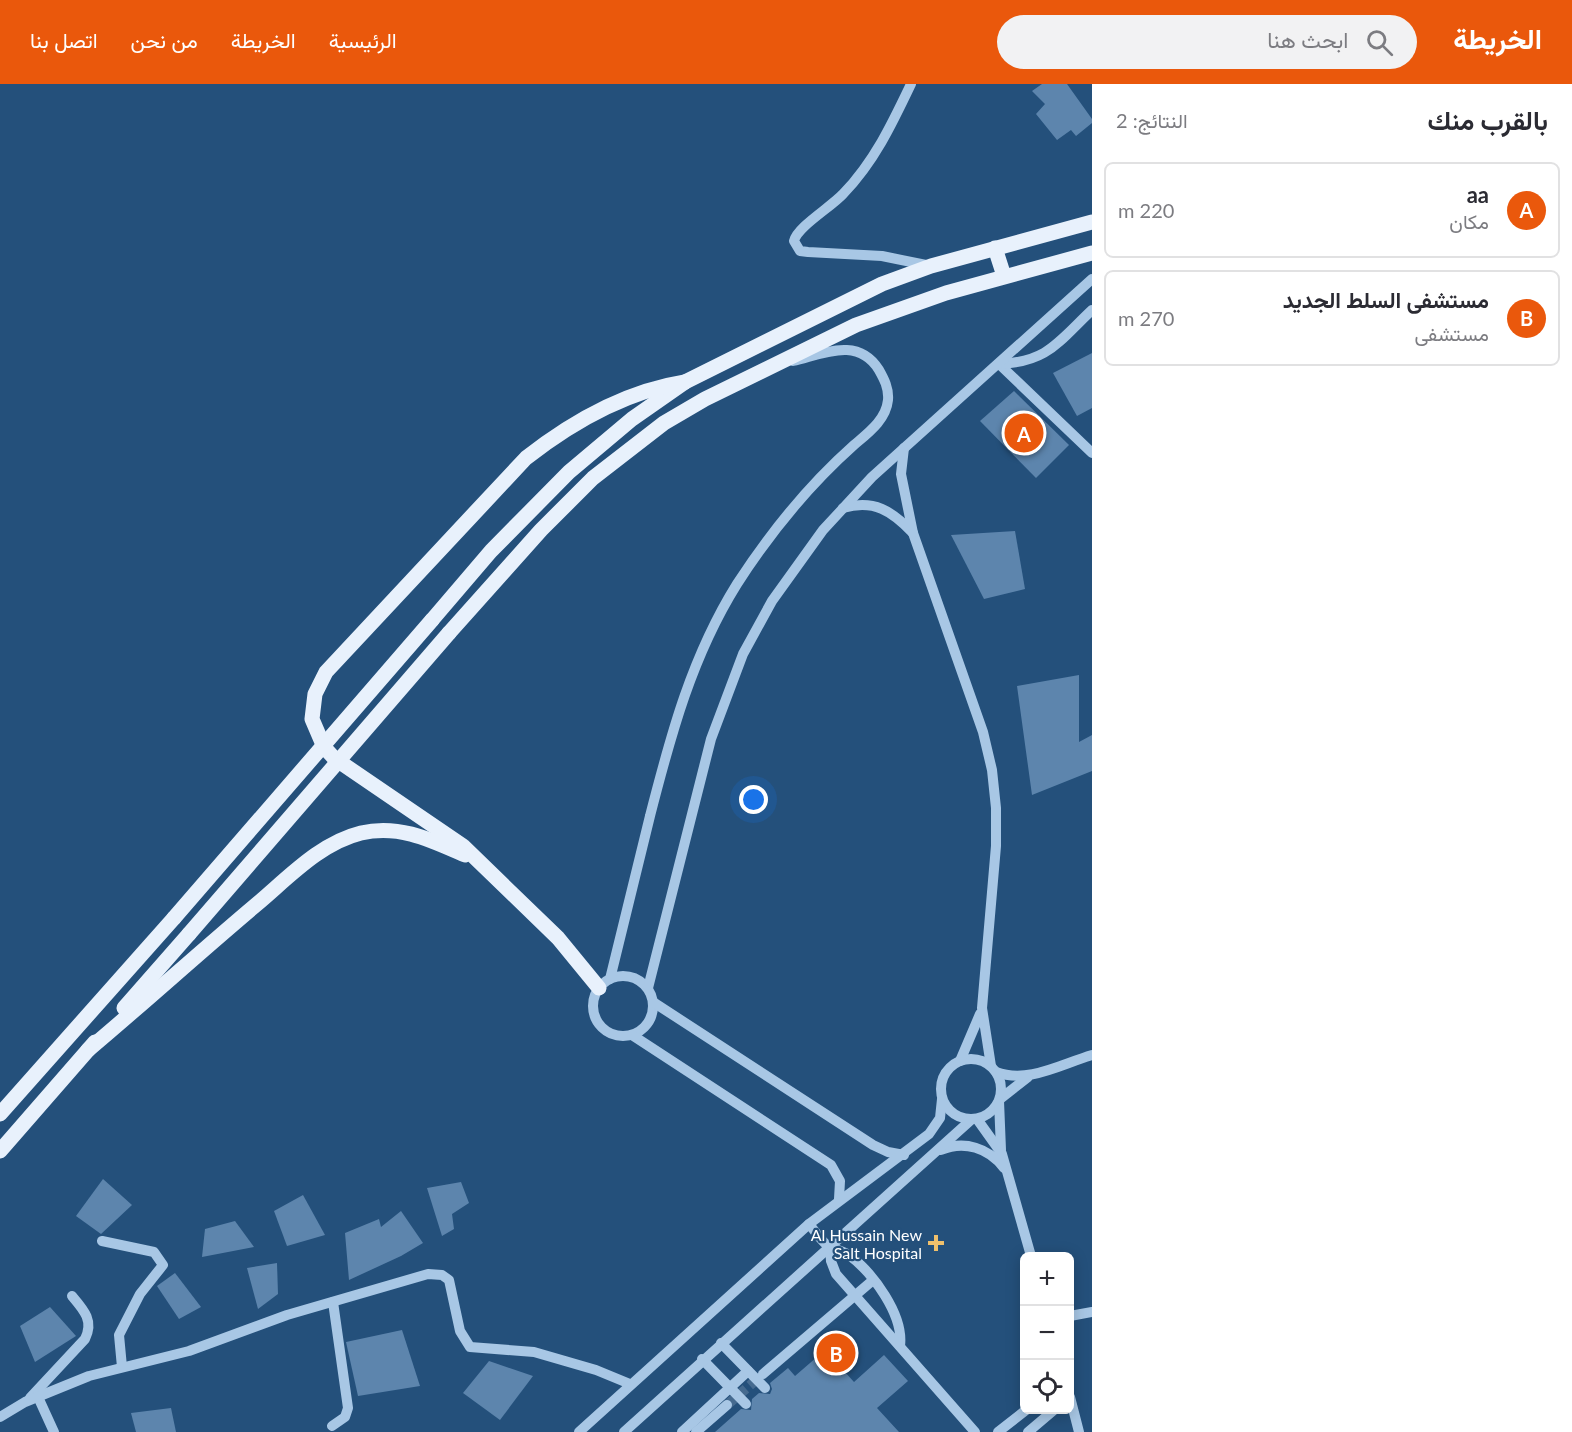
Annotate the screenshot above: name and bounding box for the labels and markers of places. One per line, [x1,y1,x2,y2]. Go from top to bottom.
pin: A [1004,410,1044,456]
place label: Al Hussain New Salt Hospital [811,1225,922,1262]
marker: Al Hussain New Salt Hospital [927,1234,945,1252]
pin: B [816,1330,856,1376]

